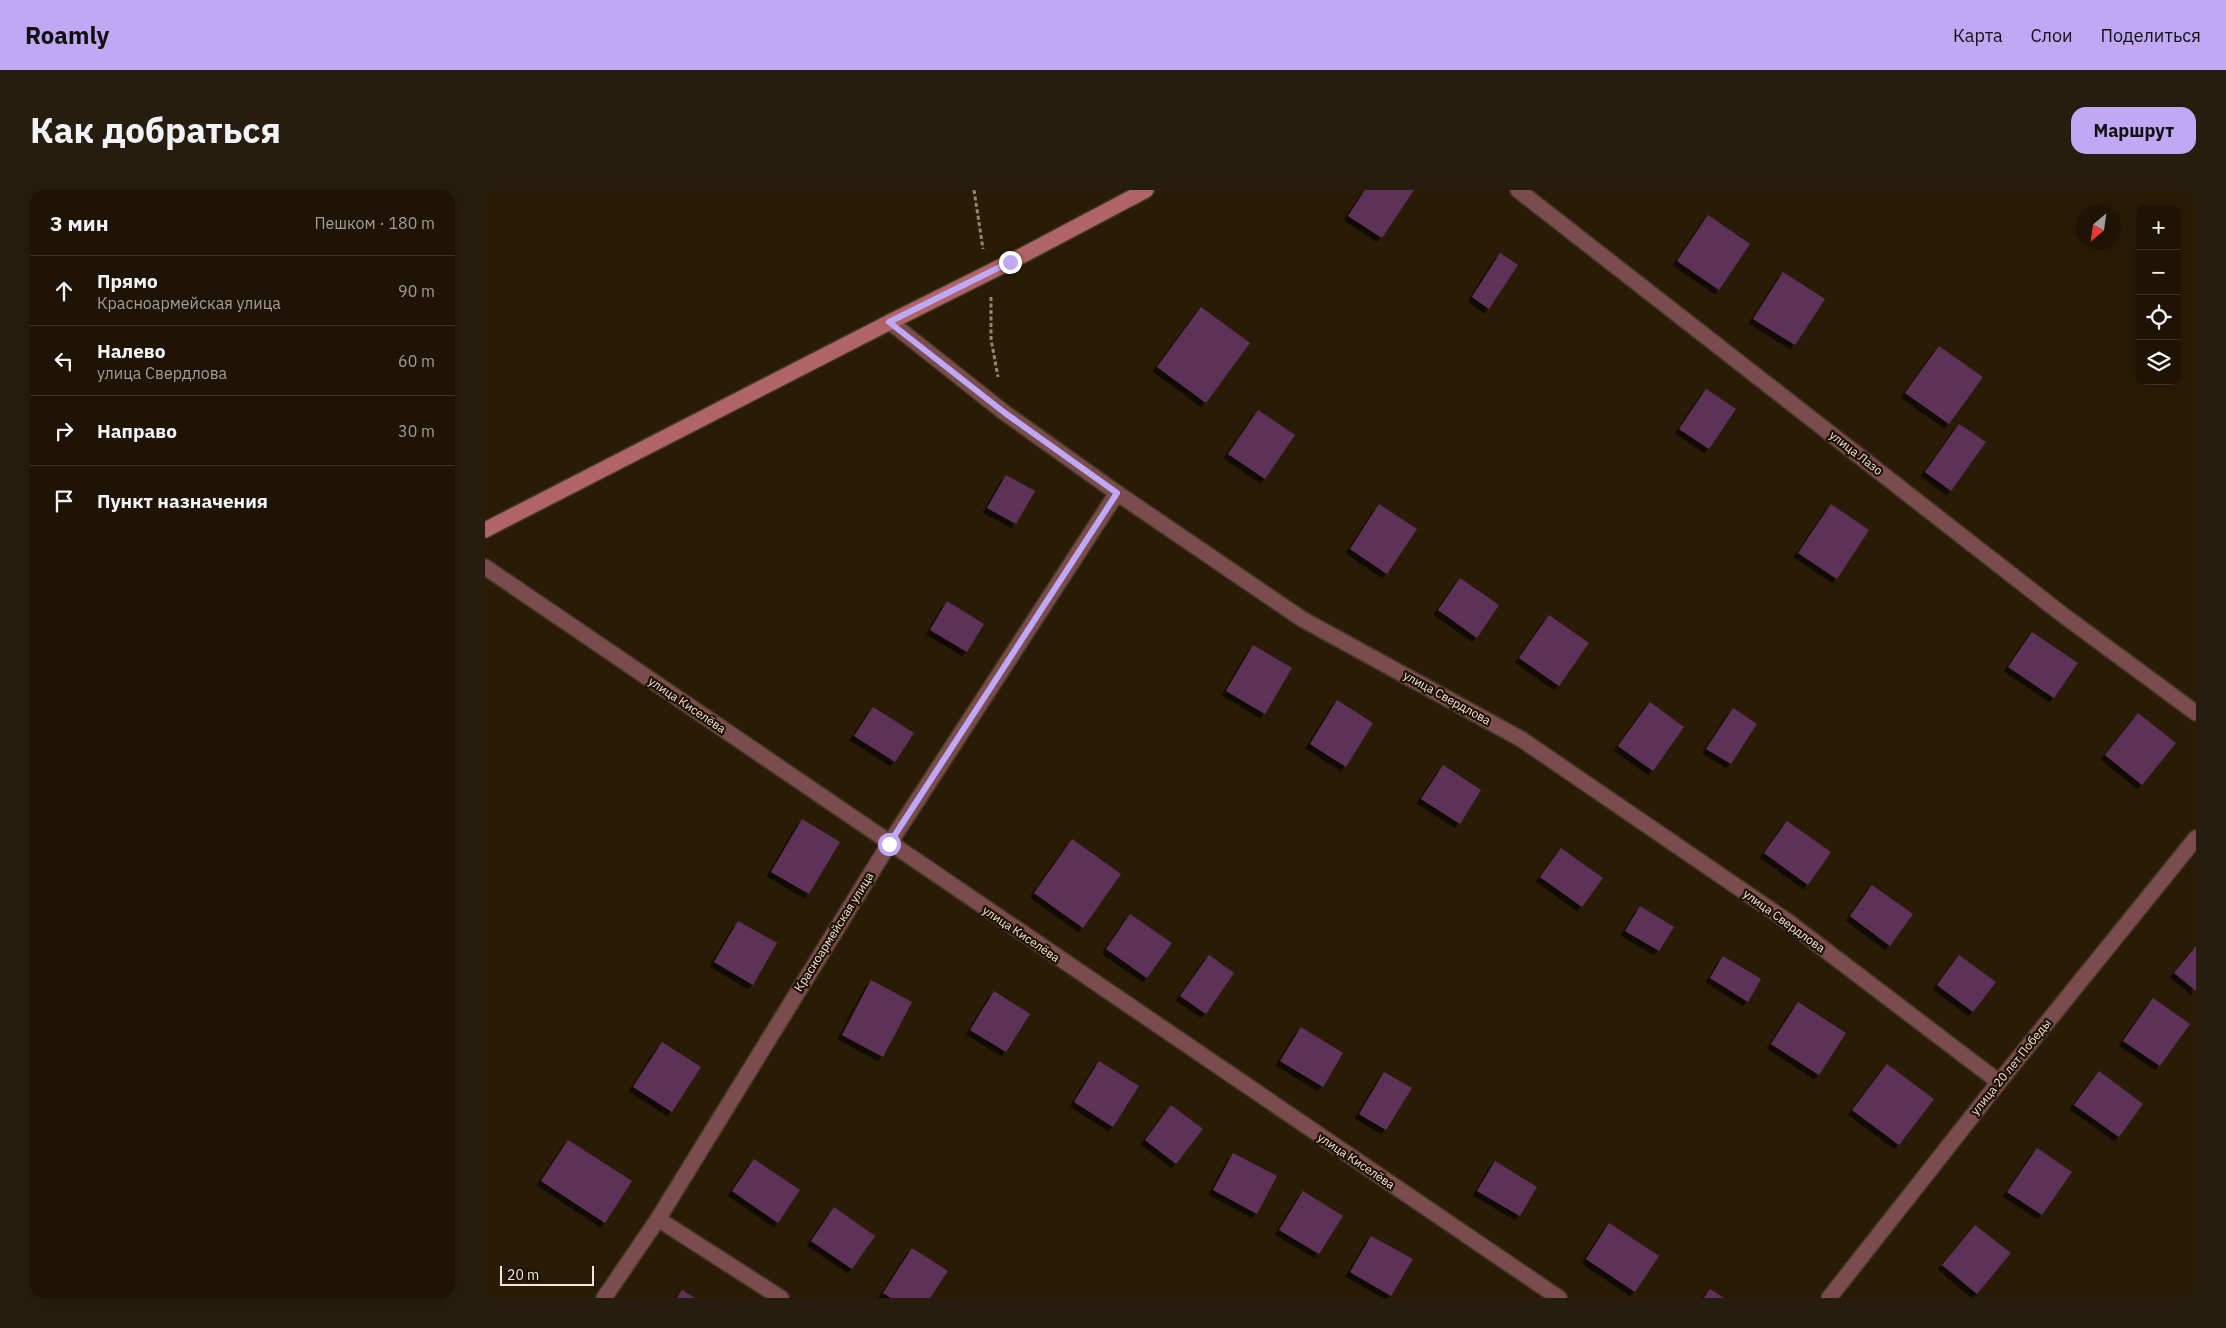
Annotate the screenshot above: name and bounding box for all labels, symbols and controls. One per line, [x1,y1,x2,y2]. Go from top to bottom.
text: Roamly [25,19,109,51]
text: Карта [1953,24,2003,47]
text: Слои [2031,24,2073,47]
text: Поделиться [2101,24,2201,47]
text: Как добраться [30,107,281,153]
button: Маршрут [2071,107,2196,154]
north arrow [2076,205,2121,250]
map controls [2136,205,2181,385]
button: + [2136,205,2181,250]
text: 3 мин [50,209,109,237]
text: Пешком · 180 m [314,213,435,233]
button: − [2136,250,2181,295]
route end [999,251,1022,274]
text: Прямо [97,269,158,293]
icon: ahead [50,277,78,305]
text: 90 m [398,281,435,301]
text: Красноармейская улица [97,293,281,313]
button: locate [2136,295,2181,340]
text: Налево [97,339,166,363]
button: layers [2136,340,2181,385]
icon: left [50,347,78,375]
text: 60 m [398,351,435,371]
text: улица Свердлова [97,363,227,383]
icon: right [50,417,78,445]
text: Направо [97,419,177,443]
text: 30 m [398,421,435,441]
street label: улица Лазо [1827,427,1886,478]
icon: arrive [50,487,78,515]
text: Пункт назначения [97,489,268,513]
street label: улица Свердлова [1401,667,1494,728]
street label: улица Киселёва [646,673,729,736]
route start [878,833,901,856]
street label: Красноармейская улица [791,869,877,994]
street label: улица Свердлова [1740,886,1829,956]
street label: улица Киселёва [980,902,1063,965]
street label: улица 20 лет Победы [1967,1016,2054,1118]
street label: улица Киселёва [1315,1129,1398,1192]
scale bar [500,1263,594,1286]
text: 20 m [507,1266,539,1284]

